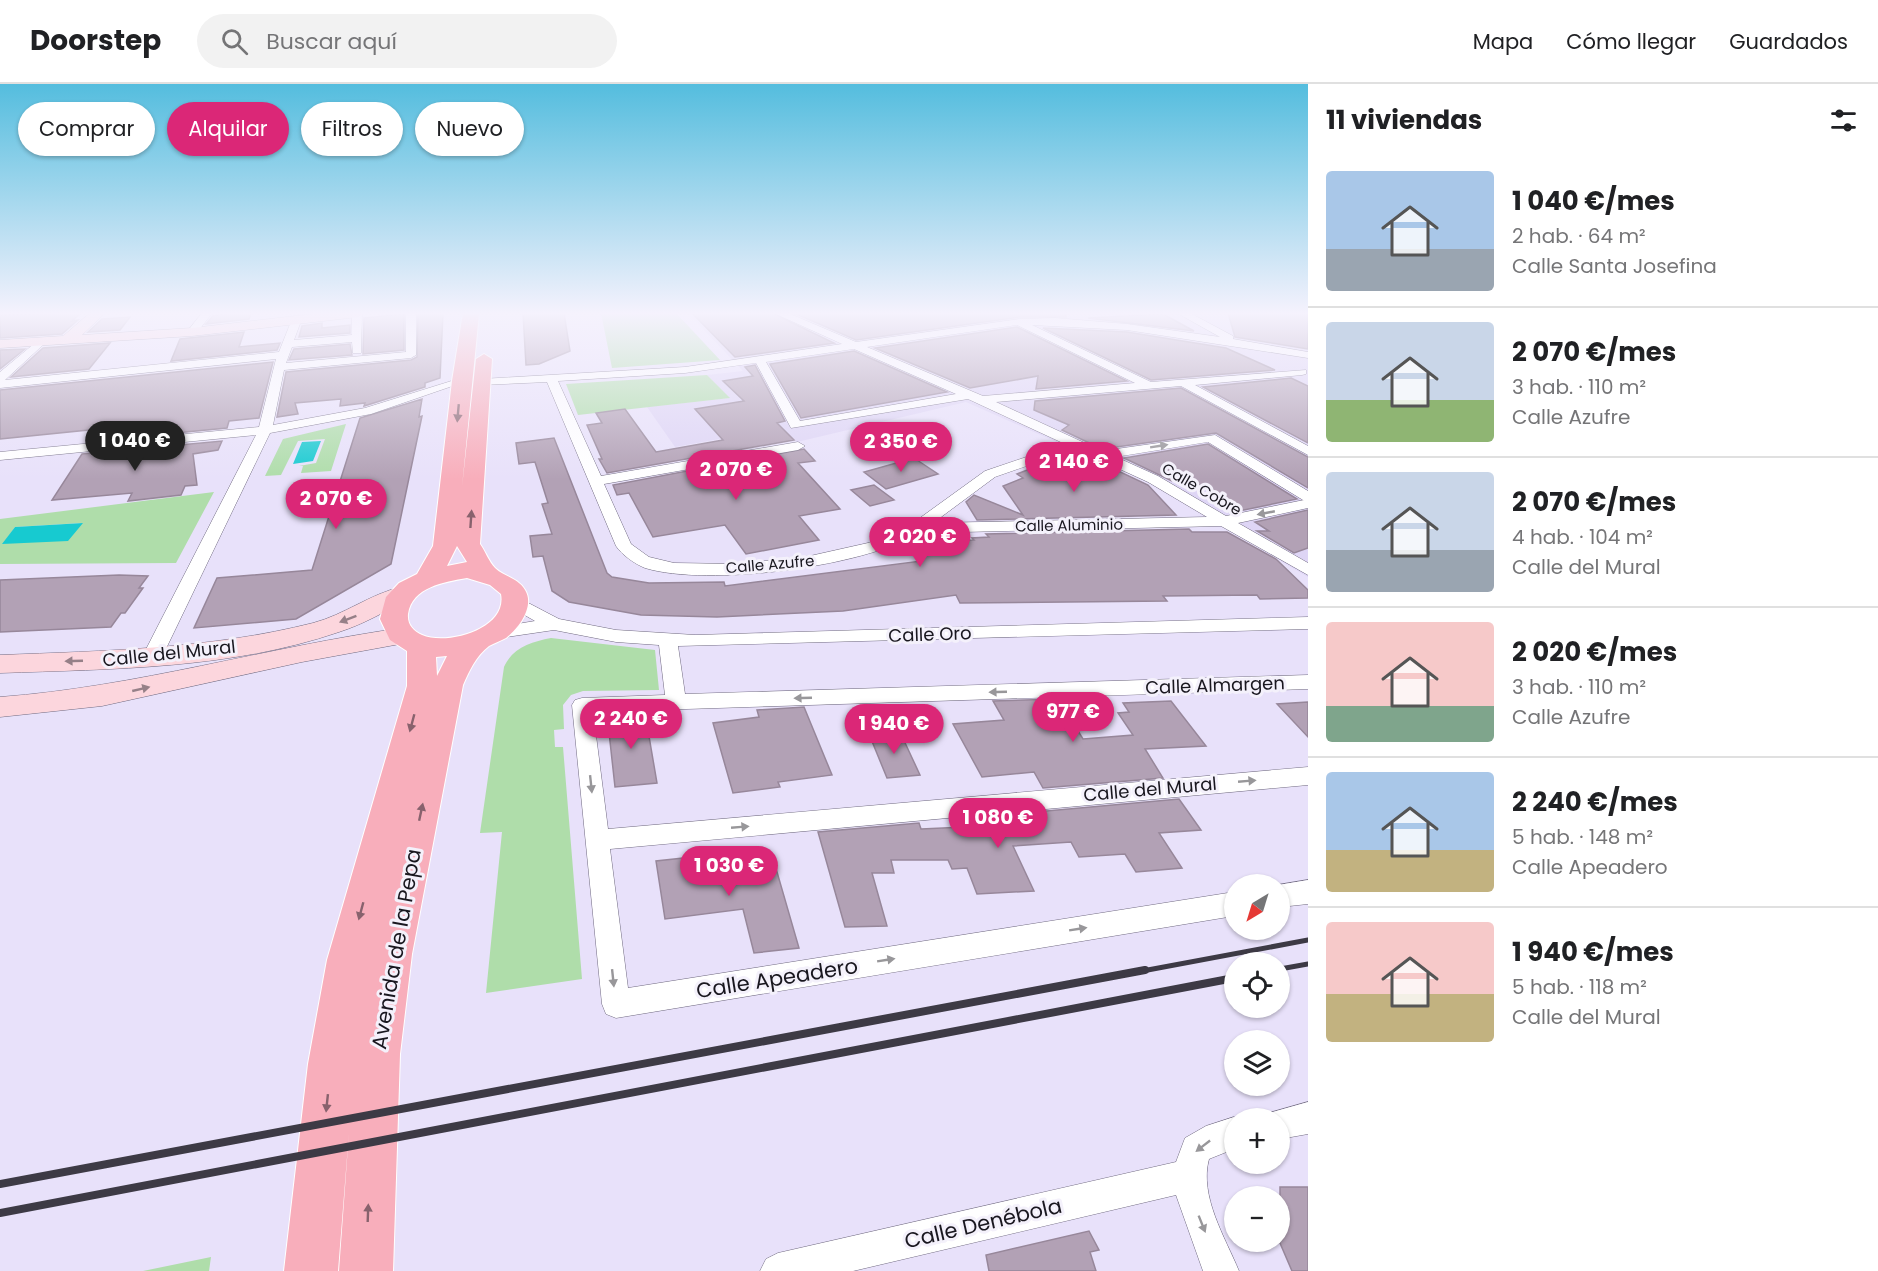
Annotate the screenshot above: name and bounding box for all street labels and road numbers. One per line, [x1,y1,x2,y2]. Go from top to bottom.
street label: Calle Cobre [1158,458,1246,520]
street label: Calle Aluminio [1015,514,1123,536]
street label: Calle Azufre [725,550,815,578]
street label: Calle Oro [888,620,972,648]
street label: Calle del Mural [101,634,237,672]
street label: Calle Almargen [1145,670,1285,700]
street label: Calle del Mural [1082,771,1218,807]
street label: Avenida de la Pepa [364,847,428,1051]
street label: Calle Apeadero [694,951,860,1005]
street label: Calle Denébola [901,1191,1065,1255]

